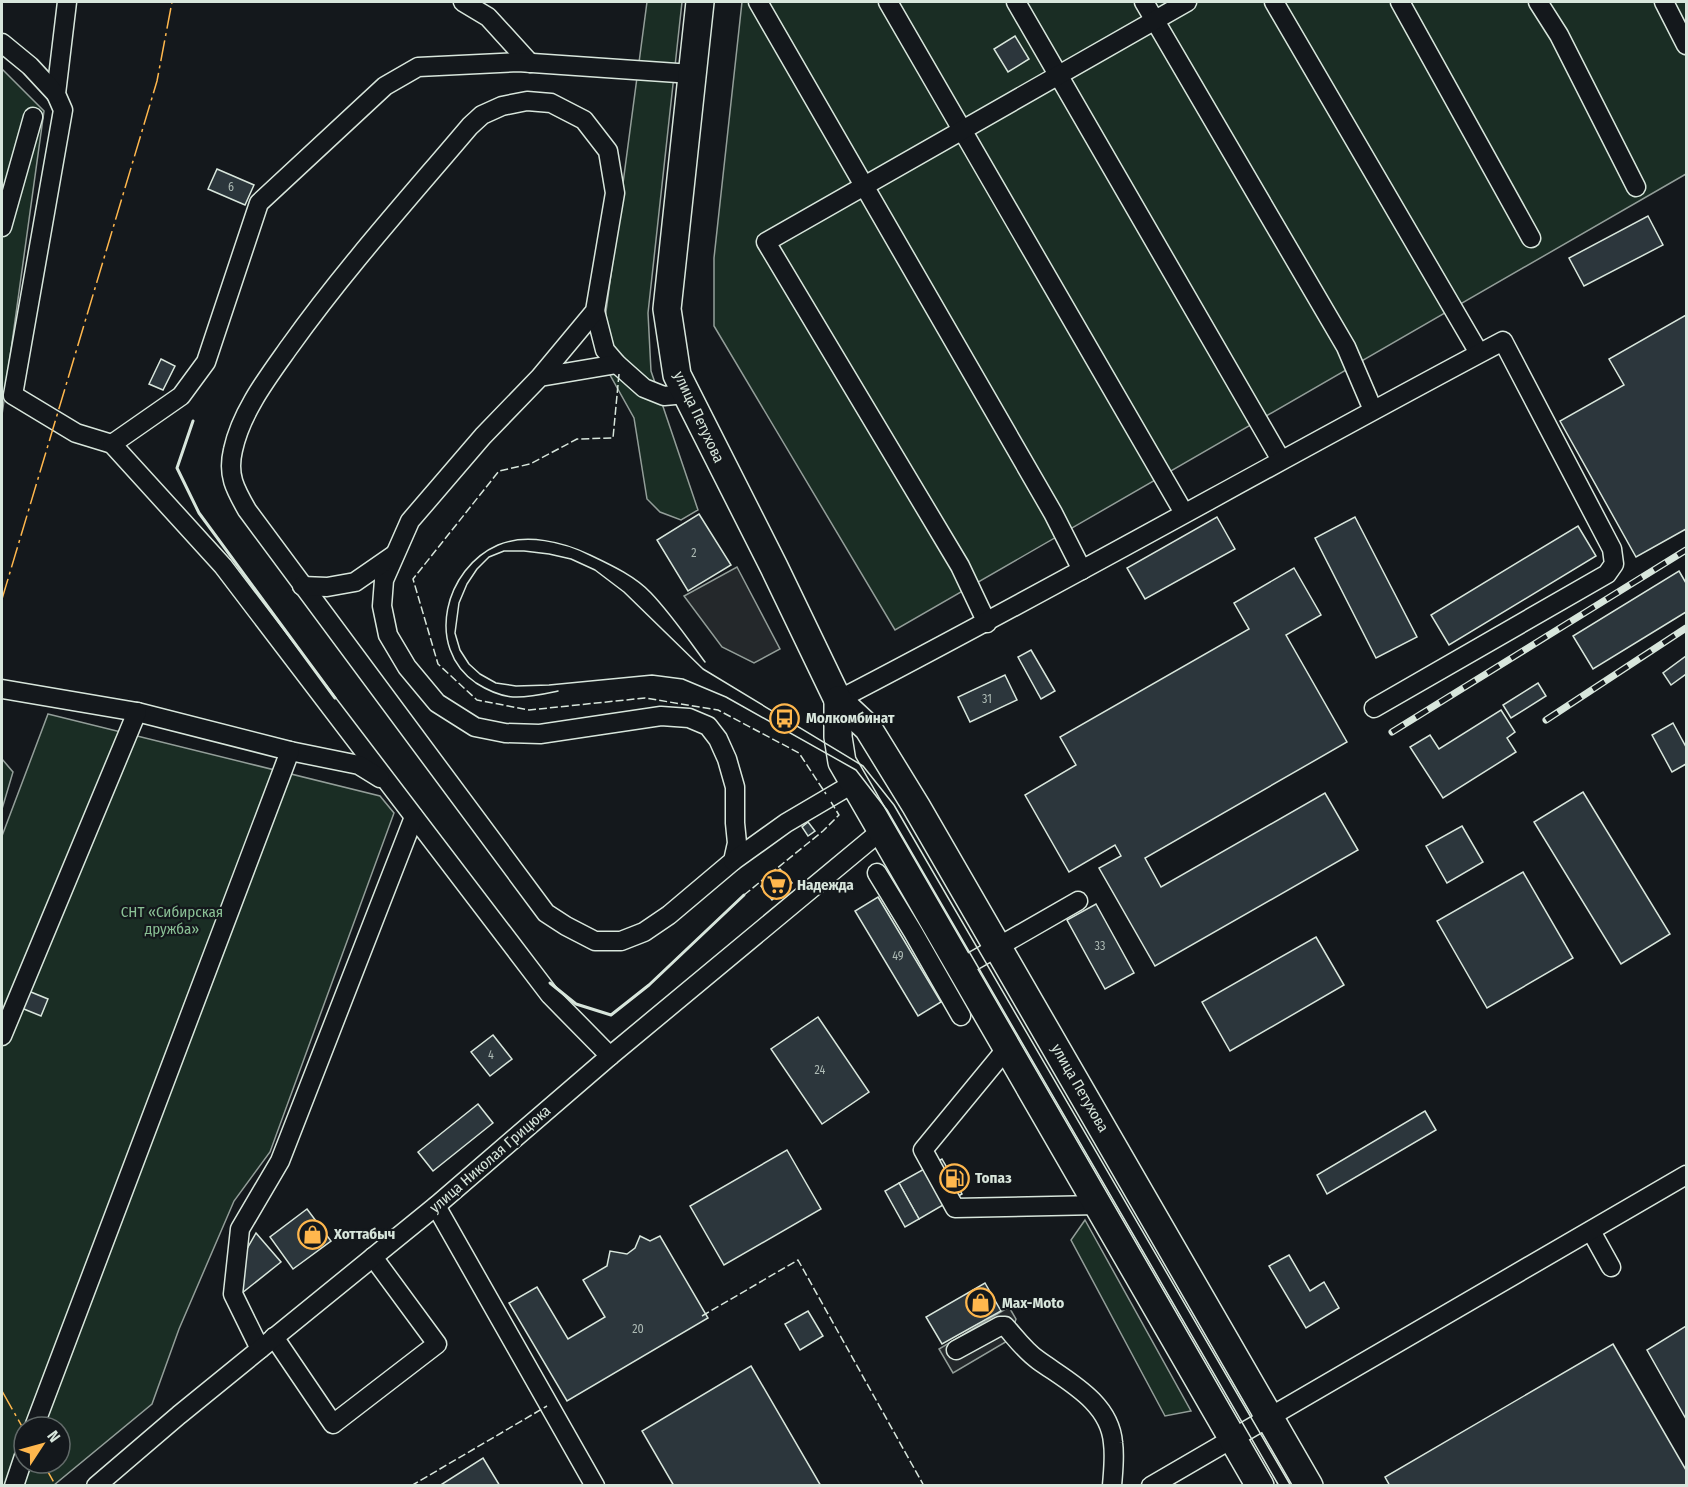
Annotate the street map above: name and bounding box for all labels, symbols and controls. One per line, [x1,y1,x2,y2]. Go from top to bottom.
house number: 6 [228,180,234,194]
street label: улица Петухова [670,368,728,466]
house number: 2 [691,546,697,560]
house number: 31 [982,692,992,706]
bus stop icon: Молкомбинат [769,702,801,734]
place label: Молкомбинат [806,709,895,727]
supermarket icon: Надежда [760,869,792,901]
place label: Надежда [797,876,854,894]
park label: СНТ «Сибирская дружба» [121,903,223,938]
house number: 33 [1095,939,1105,953]
house number: 49 [892,949,904,963]
street label: улица Петухова [1047,1041,1113,1135]
house number: 4 [488,1048,494,1062]
house number: 24 [815,1063,826,1077]
street label: улица Николая Грицюка [426,1102,554,1216]
fuel station icon: Топаз [938,1162,970,1194]
place label: Топаз [975,1169,1012,1187]
shop icon: Хоттабыч [297,1218,329,1250]
place label: Хоттабыч [333,1225,395,1243]
shop icon: Max-Moto [965,1287,997,1319]
place label: Max-Moto [1002,1294,1064,1312]
house number: 20 [632,1322,644,1336]
north arrow [12,1415,72,1475]
text: N [43,1427,64,1446]

